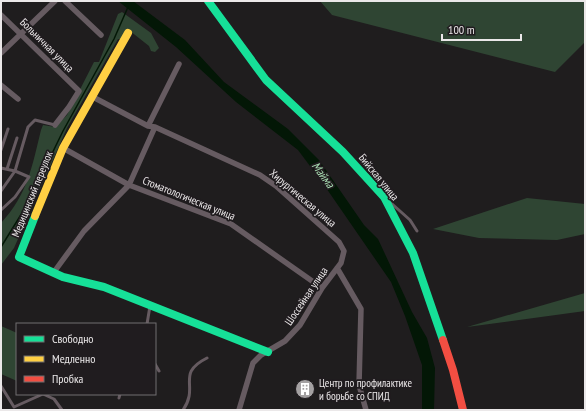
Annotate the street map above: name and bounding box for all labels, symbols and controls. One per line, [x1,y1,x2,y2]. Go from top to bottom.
street label: Больничная улица [17,15,77,75]
scale bar [442,16,521,42]
text: 100 m [448,22,475,37]
street label: Медицинский переулок [8,148,56,239]
street label: Бийская улица [356,151,402,203]
water label: Майма [309,159,339,192]
street label: Хирургическая улица [267,166,339,230]
street label: Стоматологическая улица [141,173,237,223]
street label: Шоссейная улица [281,264,331,328]
legend [16,323,156,395]
text: Свободно [52,331,94,346]
text: Медленно [52,351,95,366]
text: Пробка [52,371,84,386]
place label: Центр по профилактике и борьбе со СПИД [319,376,412,403]
building icon: Центр по профилактике и борьбе со СПИД [294,378,316,400]

